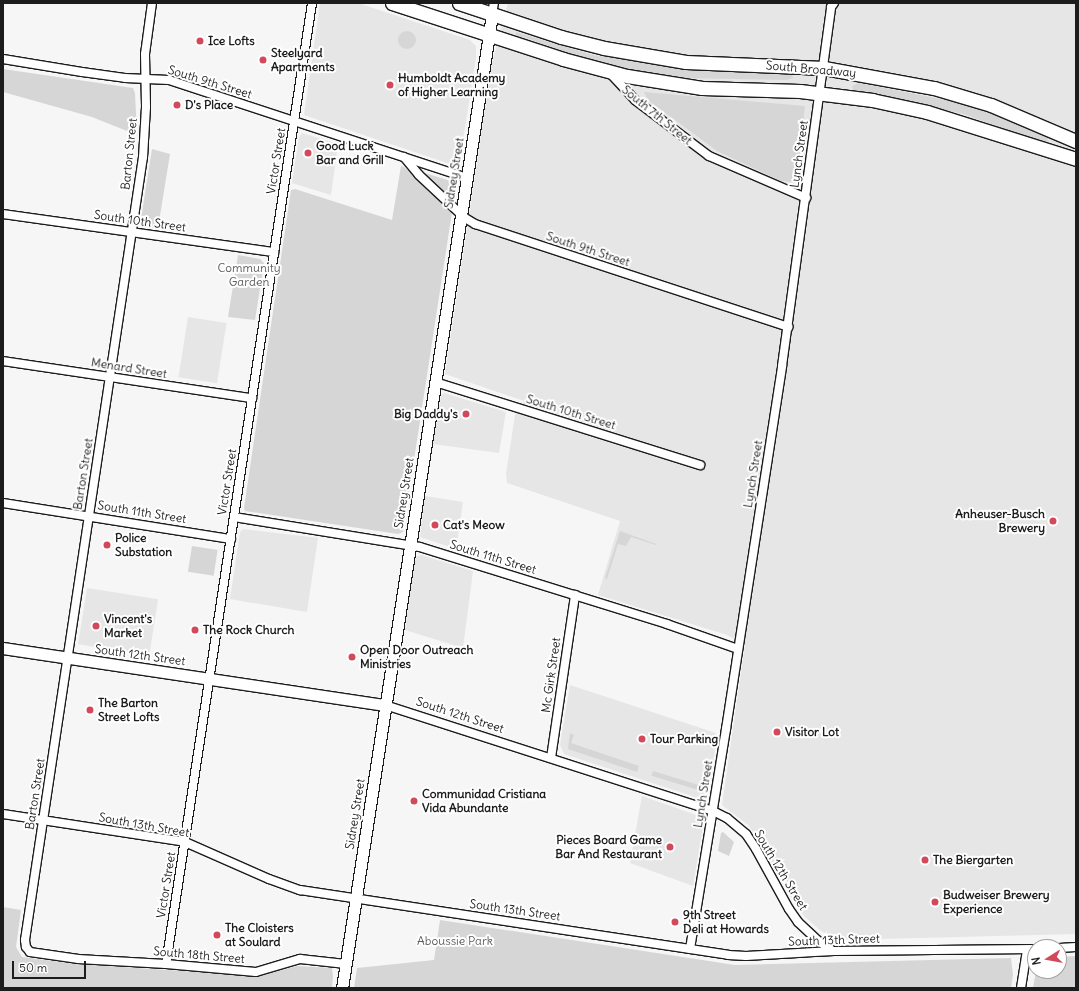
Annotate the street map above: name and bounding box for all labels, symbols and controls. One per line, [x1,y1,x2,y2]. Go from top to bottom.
place label: Ice Lofts [208,34,255,48]
marker: Ice Lofts [195,36,205,46]
place label: Steelyard Apartments [271,46,335,74]
marker: Steelyard Apartments [258,55,268,65]
street label: South Broadway [765,58,857,80]
street label: South 9th Street [166,62,254,102]
place label: Humboldt Academy of Higher Learning [398,71,505,99]
marker: Humboldt Academy of Higher Learning [385,80,395,90]
street label: South 7th Street [619,82,695,148]
place label: D's Place [185,98,233,112]
marker: D's Place [172,100,182,110]
street label: Barton Street [118,117,140,191]
street label: Lynch Street [787,119,811,189]
street label: Victor Street [264,127,288,195]
street label: Sidney Street [441,137,467,209]
place label: Good Luck Bar and Grill [316,139,384,167]
marker: Good Luck Bar and Grill [303,148,313,158]
street label: South 10th Street [93,207,187,235]
street label: South 9th Street [544,229,632,269]
park label: Community Garden [217,261,281,289]
street label: Menard Street [90,355,168,381]
street label: South 10th Street [525,392,617,432]
place label: Big Daddy's [394,407,458,421]
marker: Big Daddy's [461,409,471,419]
street label: Barton Street [70,437,96,511]
street label: Lynch Street [741,439,765,509]
street label: Victor Street [215,448,239,516]
street label: Sidney Street [391,457,417,529]
street label: South 11th Street [97,498,187,526]
place label: Anheuser-Busch Brewery [955,507,1045,535]
marker: Anheuser-Busch Brewery [1048,516,1058,526]
place label: Cat's Meow [443,518,505,532]
marker: Cat's Meow [430,520,440,530]
place label: Police Substation [115,531,172,559]
street label: South 11th Street [448,537,538,577]
marker: Police Substation [102,540,112,550]
place label: Vincent's Market [104,612,152,640]
marker: Vincent's Market [91,621,101,631]
place label: The Rock Church [203,623,294,637]
marker: The Rock Church [190,625,200,635]
street label: Mc Girk Street [539,636,563,714]
street label: South 12th Street [94,642,186,668]
place label: Open Door Outreach Ministries [360,643,473,671]
marker: Open Door Outreach Ministries [347,652,357,662]
street label: South 12th Street [414,694,506,736]
place label: The Barton Street Lofts [98,696,159,724]
marker: The Barton Street Lofts [85,705,95,715]
place label: Visitor Lot [785,725,839,739]
marker: Visitor Lot [772,727,782,737]
place label: Tour Parking [650,732,718,746]
marker: Tour Parking [637,734,647,744]
street label: Barton Street [22,757,48,831]
street label: Lynch Street [691,759,715,829]
street label: Sidney Street [342,778,368,850]
place label: Communidad Cristiana Vida Abundante [422,787,546,815]
marker: Communidad Cristiana Vida Abundante [409,796,419,806]
street label: South 13th Street [98,810,190,840]
street label: South 12th Street [751,827,811,913]
place label: Pieces Board Game Bar And Restaurant [555,833,662,861]
marker: Pieces Board Game Bar And Restaurant [665,842,675,852]
street label: Victor Street [154,851,178,919]
place label: The Biergarten [933,853,1013,867]
marker: The Biergarten [920,855,930,865]
place label: Budweiser Brewery Experience [943,888,1050,916]
street label: South 13th Street [469,896,561,924]
marker: Budweiser Brewery Experience [930,897,940,907]
place label: 9th Street Deli at Howards [683,908,769,936]
marker: 9th Street Deli at Howards [670,917,680,927]
place label: The Cloisters at Soulard [225,921,294,949]
marker: The Cloisters at Soulard [212,930,222,940]
street label: South 13th Street [788,931,880,949]
park label: Aboussie Park [417,934,493,948]
north arrow [1027,939,1067,979]
street label: South 18th Street [153,944,245,966]
scale bar [14,953,88,979]
text: N [1029,956,1044,966]
text: 50 m [19,960,47,975]

